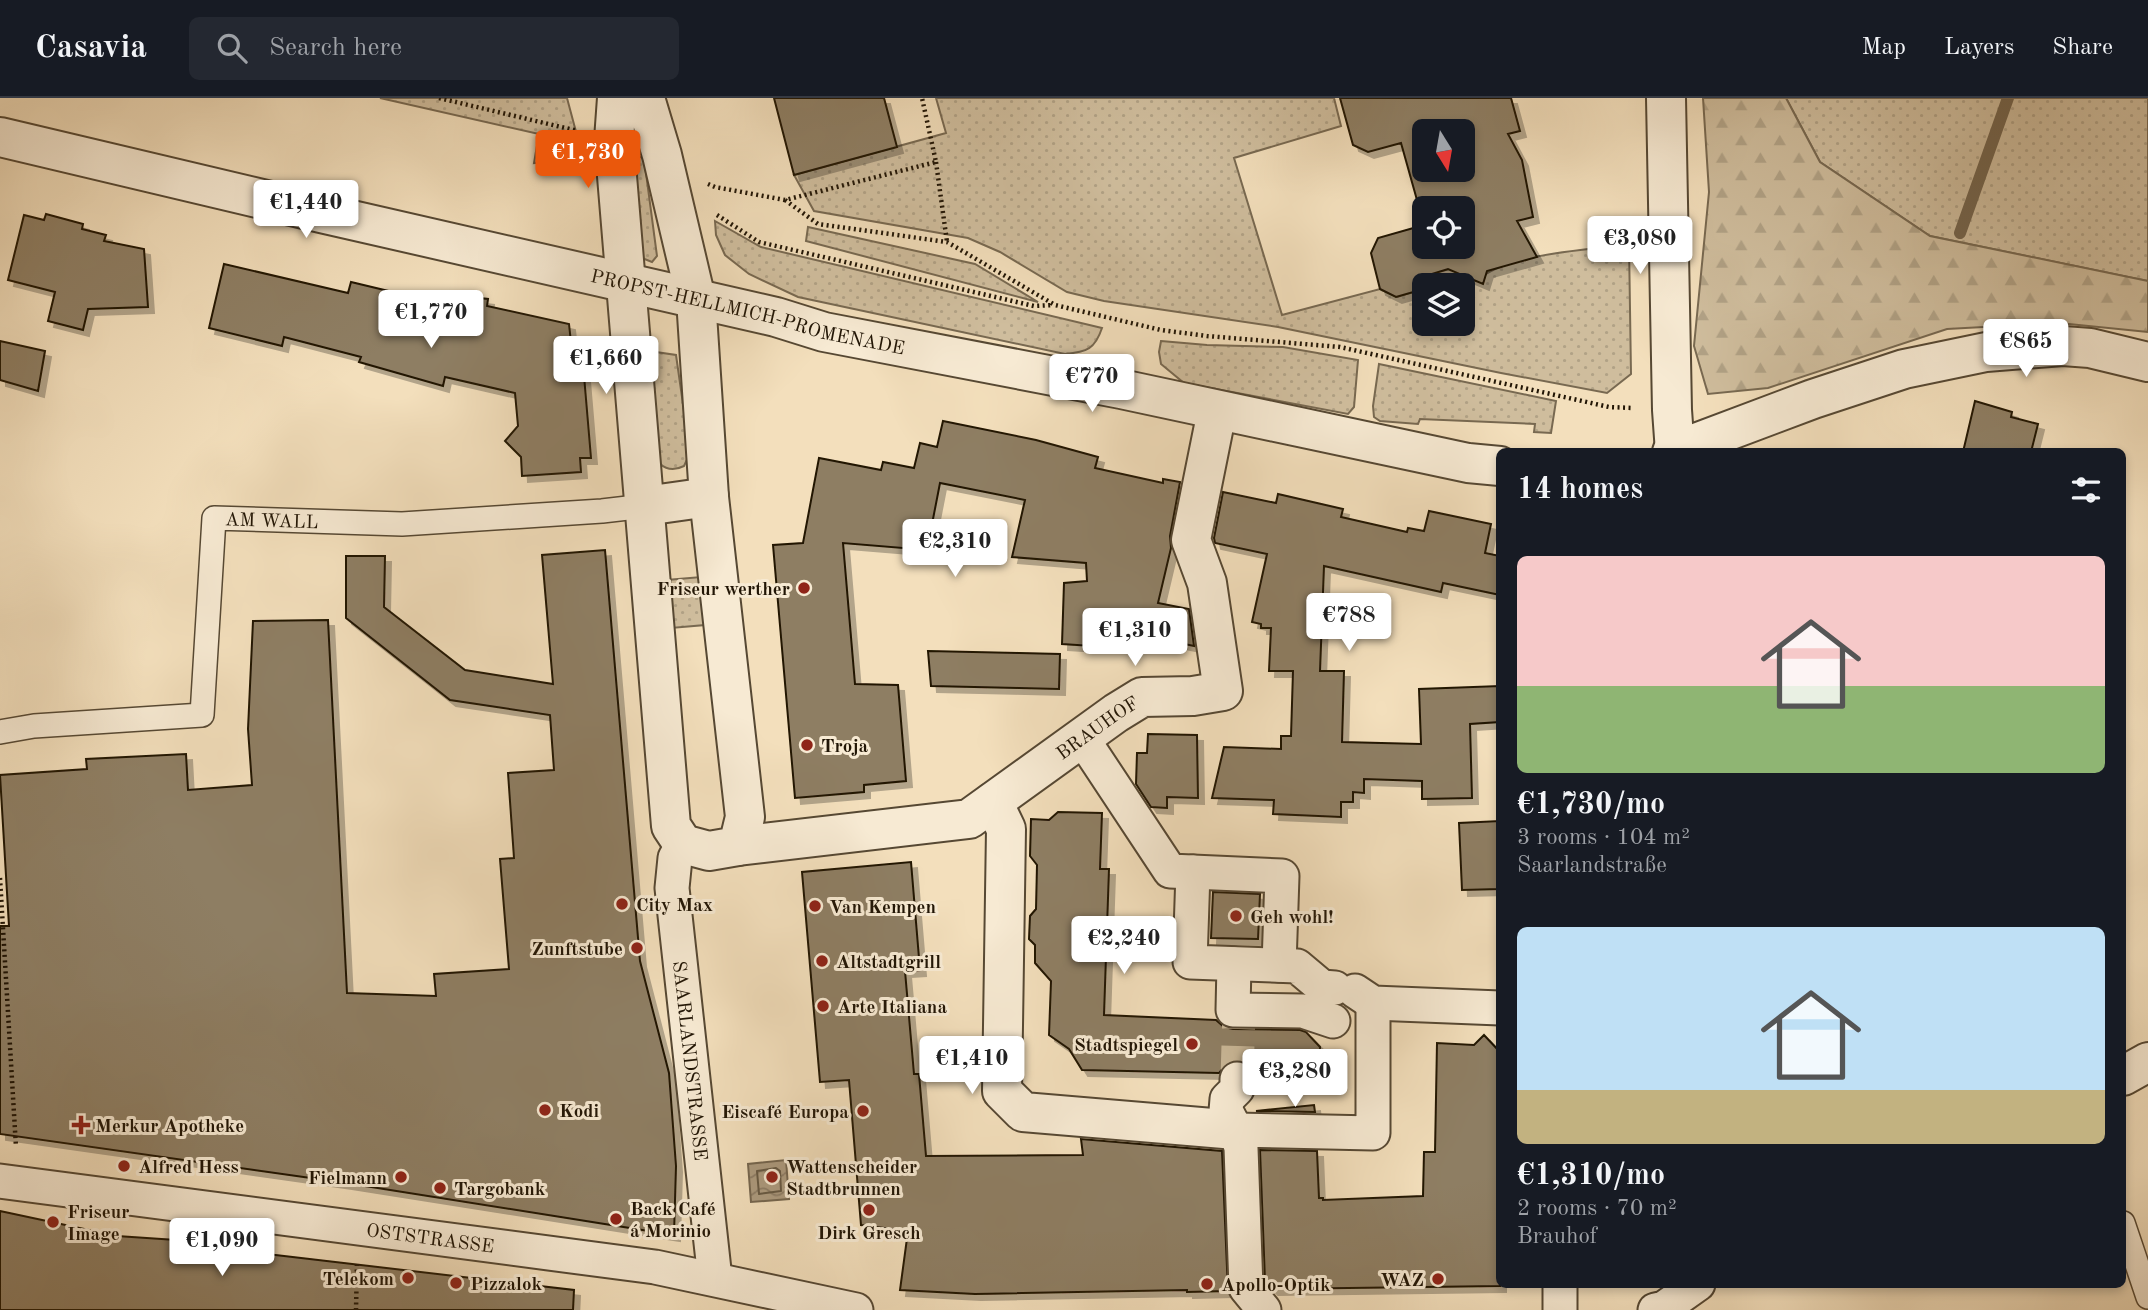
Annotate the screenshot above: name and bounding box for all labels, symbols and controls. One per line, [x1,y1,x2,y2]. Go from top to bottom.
search box [189,17,679,80]
icon: search [213,29,251,67]
text: Casavia [35,32,147,65]
text: Search here [269,35,402,61]
text: Map [1862,36,1906,60]
text: Layers [1944,36,2014,60]
text: Share [2052,36,2113,60]
north arrow [1412,119,1475,182]
map controls [1412,119,1475,336]
pin: €1,730 [531,130,645,190]
text: €1,730 [551,141,625,164]
pin: €1,440 [249,180,363,240]
text: €1,440 [269,191,343,214]
button: locate [1412,196,1475,259]
pin: €3,080 [1583,216,1697,276]
text: €3,080 [1603,227,1677,250]
street label: PROPST-HELLMICH-PROMENADE [588,268,906,359]
button: layers [1412,273,1475,336]
pin: €1,770 [374,290,488,350]
text: €1,770 [394,301,468,324]
pin: €865 [1985,320,2067,379]
text: €865 [1999,330,2053,353]
pin: €1,660 [549,336,663,396]
text: €1,660 [569,347,643,370]
pin: €770 [1051,354,1133,414]
text: €770 [1065,365,1119,388]
icon: filters [2067,471,2105,509]
text: 14 homes [1517,475,1643,505]
street label: AM WALL [225,511,319,533]
pin: €2,310 [898,519,1012,579]
text: €2,310 [918,530,992,553]
marker: Friseur werther [796,580,812,596]
place label: Friseur werther [657,581,790,600]
pin: €788 [1308,594,1390,653]
icon: home [1748,601,1874,727]
text: €788 [1322,604,1376,627]
pin: €1,310 [1078,608,1192,668]
text: €1,310 [1098,619,1172,642]
street label: BRAUHOF [1054,694,1143,765]
marker: Troja [799,737,815,753]
place label: Troja [821,738,869,757]
text: €1,730/mo [1517,790,1665,820]
text: 3 rooms · 104 m² [1517,826,1690,849]
text: Saarlandstraße [1517,854,1667,877]
marker: City Max [614,896,630,912]
place label: City Max [636,897,713,916]
marker: Van Kempen [807,898,823,914]
place label: Van Kempen [829,899,936,918]
marker: Geh wohl! [1228,908,1244,924]
place label: Geh wohl! [1250,909,1334,928]
pin: €2,240 [1067,916,1181,976]
text: €2,240 [1087,927,1161,950]
marker: Zunftstube [629,940,645,956]
place label: Zunftstube [531,941,623,960]
marker: Altstadtgrill [814,953,830,969]
place label: Altstadtgrill [836,954,941,973]
street label: SAARLANDSTRASSE [668,960,709,1162]
icon: home [1748,972,1874,1098]
marker: Arte Italiana [815,998,831,1014]
place label: Arte Italiana [837,999,947,1018]
marker: Stadtspiegel [1184,1036,1200,1052]
pin: €1,410 [915,1037,1029,1096]
place label: Stadtspiegel [1074,1037,1178,1056]
text: €1,410 [935,1047,1009,1070]
pin: €3,280 [1238,1049,1352,1109]
text: €3,280 [1258,1060,1332,1083]
marker: Kodi [537,1102,553,1118]
place label: Kodi [559,1103,599,1122]
marker: Eiscafé Europa [855,1103,871,1119]
place label: Eiscafé Europa [721,1104,849,1123]
marker: Merkur Apotheke [73,1117,89,1133]
place label: Merkur Apotheke [95,1118,244,1137]
marker: Alfred Hess [116,1158,132,1174]
place label: Alfred Hess [138,1159,239,1178]
place label: Wattenscheider Stadtbrunnen [786,1159,917,1200]
text: €1,310/mo [1517,1161,1665,1191]
marker: Fielmann [393,1169,409,1185]
marker: Wattenscheider Stadtbrunnen [764,1169,780,1185]
place label: Fielmann [308,1170,387,1189]
marker: Targobank [432,1180,448,1196]
place label: Targobank [454,1181,546,1200]
text: 2 rooms · 70 m² [1517,1197,1677,1220]
place label: Back Café á Morinio [630,1201,716,1242]
marker: Dirk Gresch [861,1202,877,1218]
place label: Friseur Image [67,1204,129,1245]
marker: Back Café á Morinio [608,1211,624,1227]
marker: Friseur Image [45,1214,61,1230]
pin: €1,090 [165,1218,279,1278]
street label: OSTSTRASSE [365,1222,495,1258]
place label: Dirk Gresch [817,1225,921,1244]
text: Brauhof [1517,1225,1597,1248]
text: €1,090 [185,1229,259,1252]
marker: Telekom [400,1270,416,1286]
place label: Telekom [322,1271,394,1290]
marker: WAZ [1430,1271,1446,1287]
place label: WAZ [1380,1272,1424,1291]
marker: Pizzalok [448,1275,464,1291]
place label: Pizzalok [470,1276,543,1295]
marker: Apollo-Optik [1199,1276,1215,1292]
place label: Apollo-Optik [1221,1277,1331,1296]

